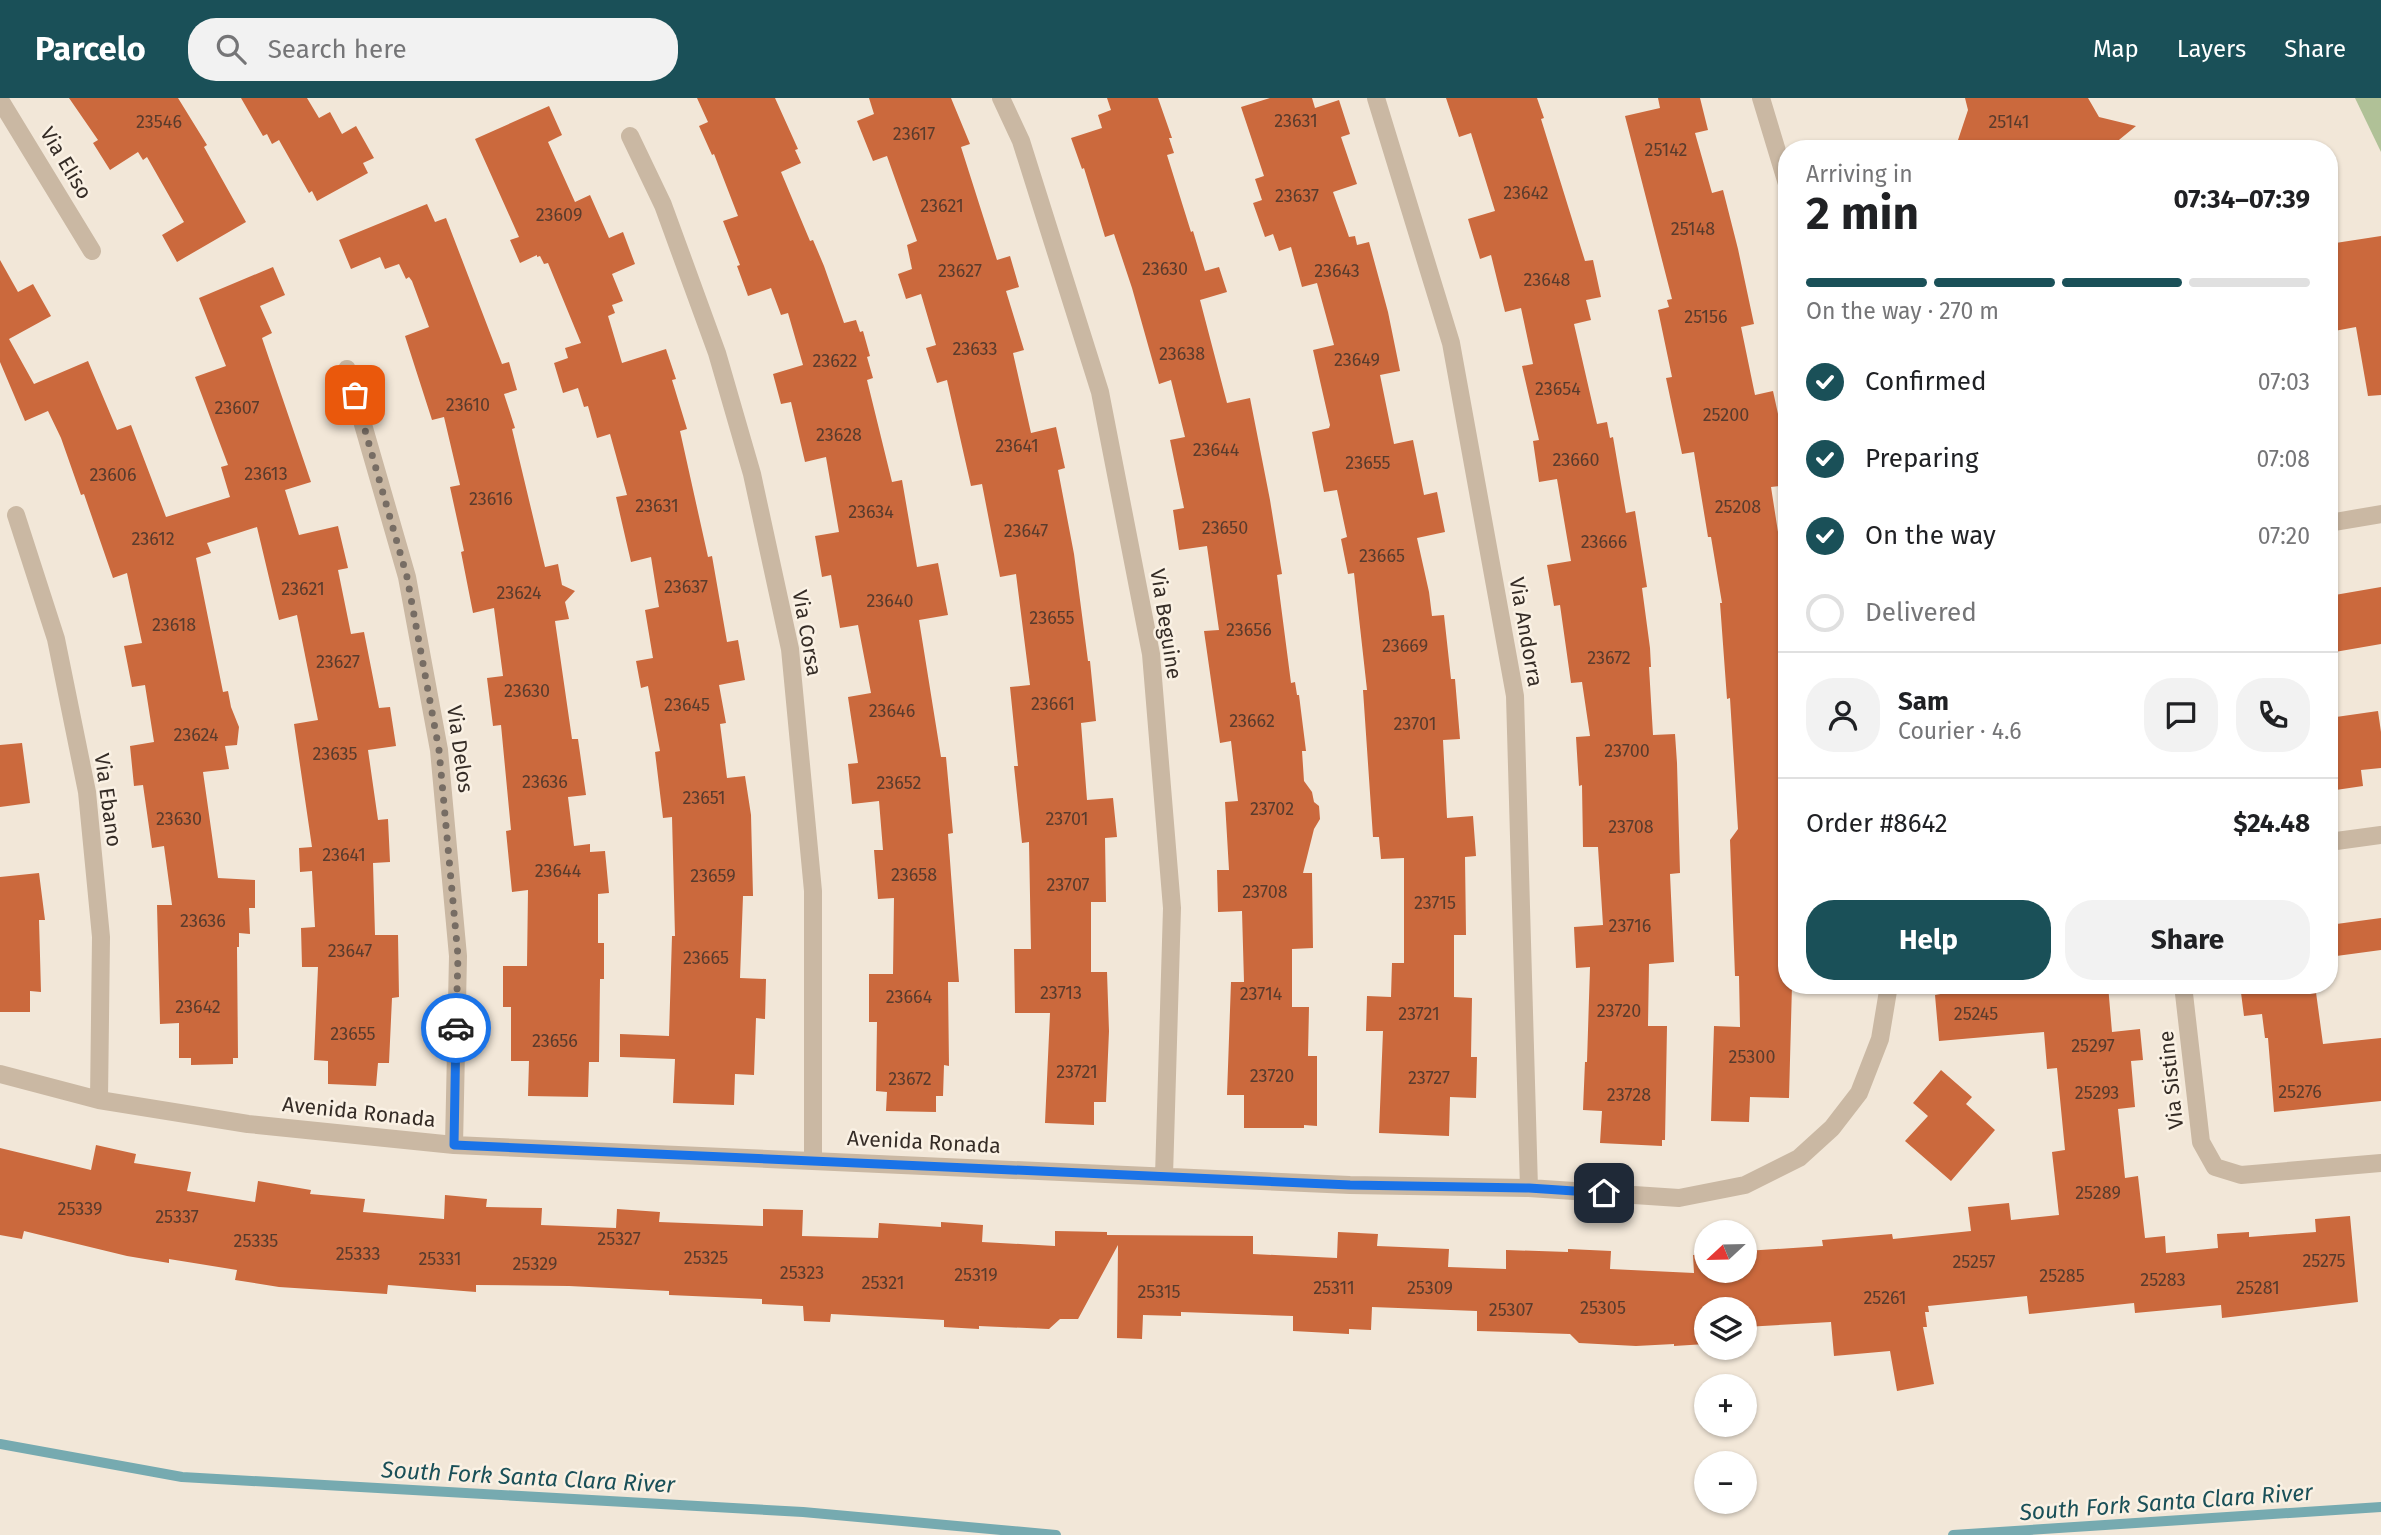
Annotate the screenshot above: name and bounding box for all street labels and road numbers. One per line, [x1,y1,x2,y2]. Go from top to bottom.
street label: Via Eliso [34,122,98,204]
street label: Via Beguine [1144,567,1188,681]
street label: Via Andorra [1504,575,1548,689]
street label: Via Corsa [787,588,827,678]
street label: Via Delos [441,704,479,794]
street label: Via Ebano [89,752,127,848]
street label: Via Sistine [2153,1029,2189,1131]
street label: Avenida Ronada [281,1091,437,1133]
street label: Avenida Ronada [846,1125,1002,1159]

